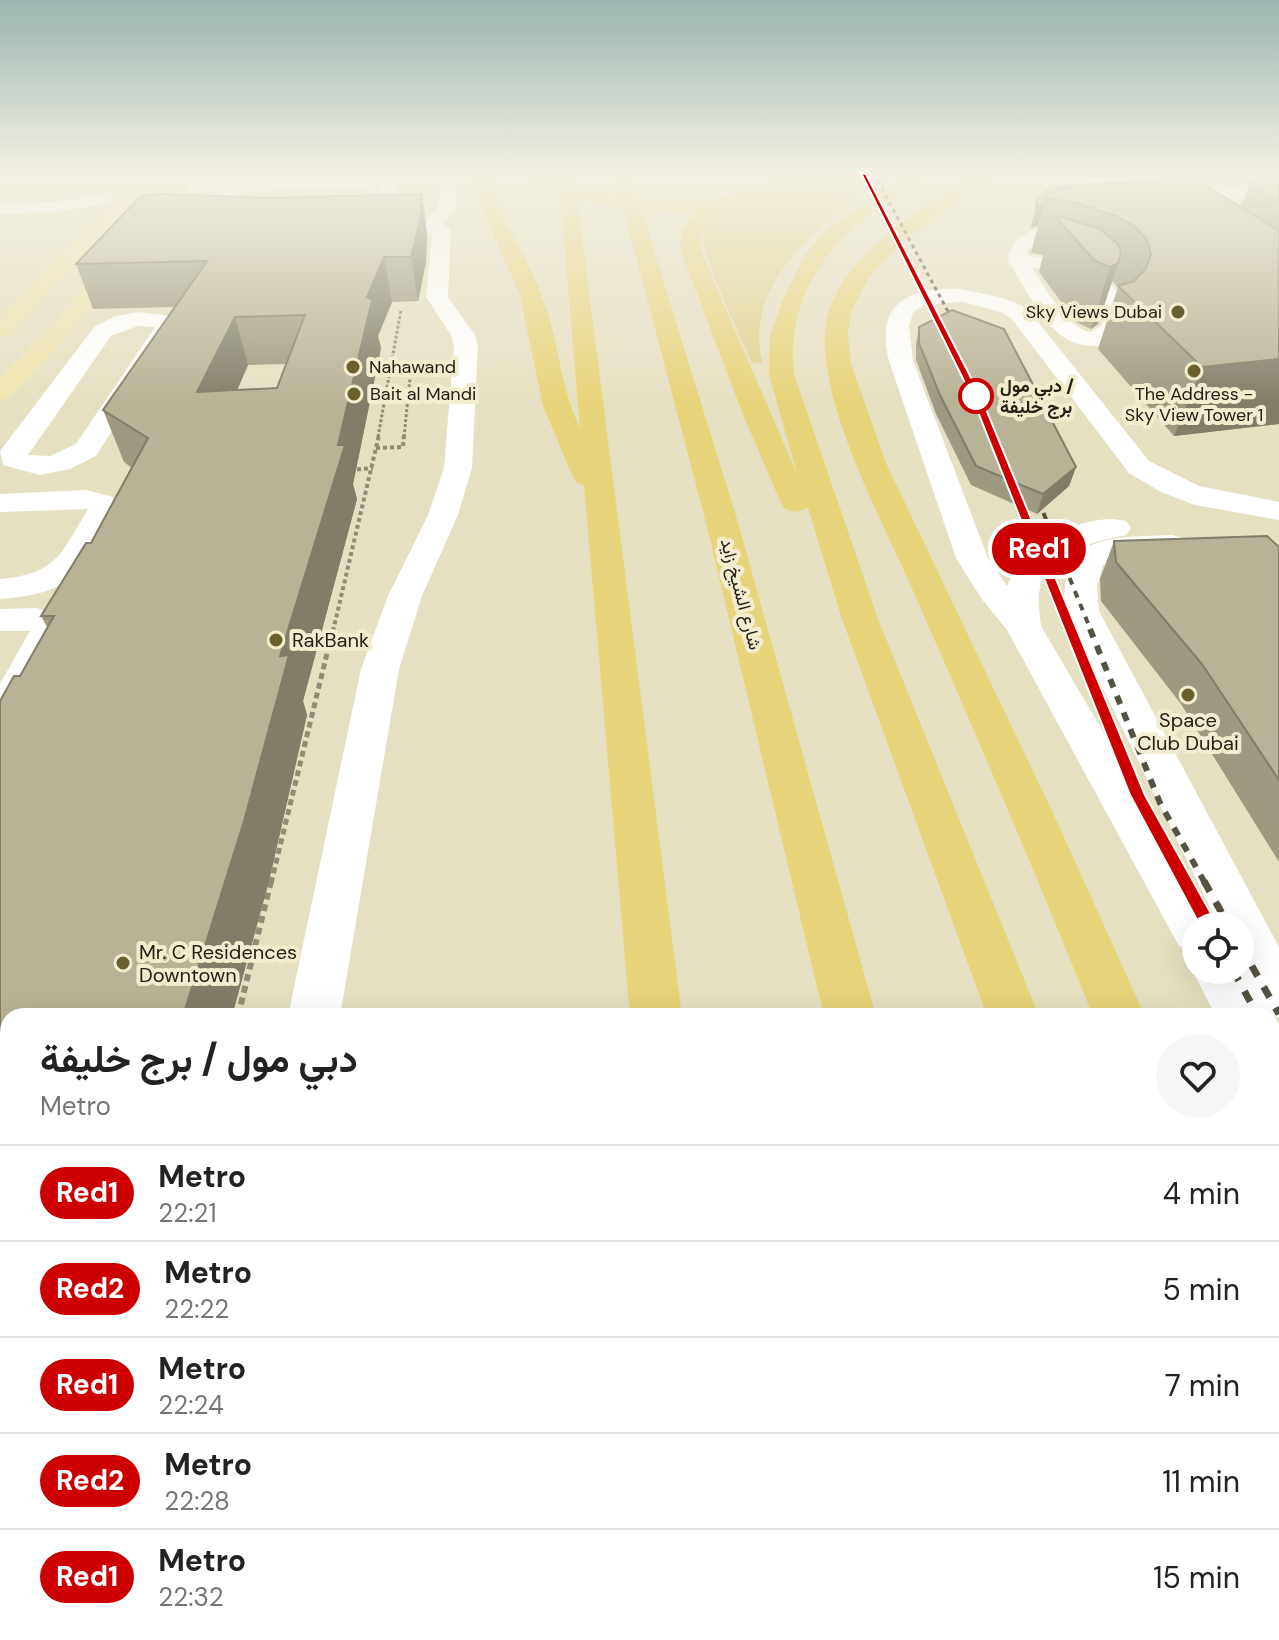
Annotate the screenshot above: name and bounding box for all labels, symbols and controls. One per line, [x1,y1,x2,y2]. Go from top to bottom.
place label: Sky Views Dubai [1026,300,1162,324]
marker: Sky Views Dubai [1169,303,1187,321]
place label: Nahawand [369,355,456,379]
marker: Nahawand [344,358,362,376]
marker: The Address - Sky View Tower 1 [1185,362,1203,380]
place label: دبي مول / برج خليفة [1000,374,1074,419]
marker: دبي مول / برج خليفة [959,379,993,413]
place label: Bait al Mandi [370,382,476,406]
place label: The Address - Sky View Tower 1 [1125,382,1263,427]
marker: Bait al Mandi [345,385,363,403]
line badge: Red1 [983,523,1095,575]
text: Red1 [1008,530,1070,567]
street label: شارع الشيخ زايد [715,536,767,652]
place label: RakBank [292,627,369,653]
marker: RakBank [267,631,285,649]
marker: Space Club Dubai [1179,686,1197,704]
place label: Space Club Dubai [1137,707,1239,756]
map controls [1182,912,1254,984]
button: locate [1182,912,1254,984]
place label: Mr. C Residences Downtown [139,939,297,988]
marker: Mr. C Residences Downtown [114,954,132,972]
text: دبي مول / برج خليفة [40,1034,358,1084]
button: heart [1156,1034,1240,1118]
text: Metro [40,1089,111,1123]
text: Metro [158,1157,246,1196]
text: Red1 [56,1174,118,1211]
text: 4 min [1163,1174,1240,1213]
text: 22:21 [158,1196,217,1230]
text: Metro [164,1253,252,1292]
text: Red2 [56,1270,124,1307]
text: 5 min [1163,1270,1240,1309]
text: 22:22 [164,1292,229,1326]
text: Metro [158,1349,246,1388]
text: Red1 [56,1366,118,1403]
text: 7 min [1165,1366,1240,1405]
text: 22:24 [158,1388,224,1422]
text: Metro [164,1445,252,1484]
text: Red2 [56,1462,124,1499]
text: 11 min [1162,1462,1240,1501]
text: 22:28 [164,1484,230,1518]
text: Metro [158,1541,246,1580]
text: Red1 [56,1558,118,1595]
text: 15 min [1153,1558,1240,1597]
text: 22:32 [158,1580,224,1614]

